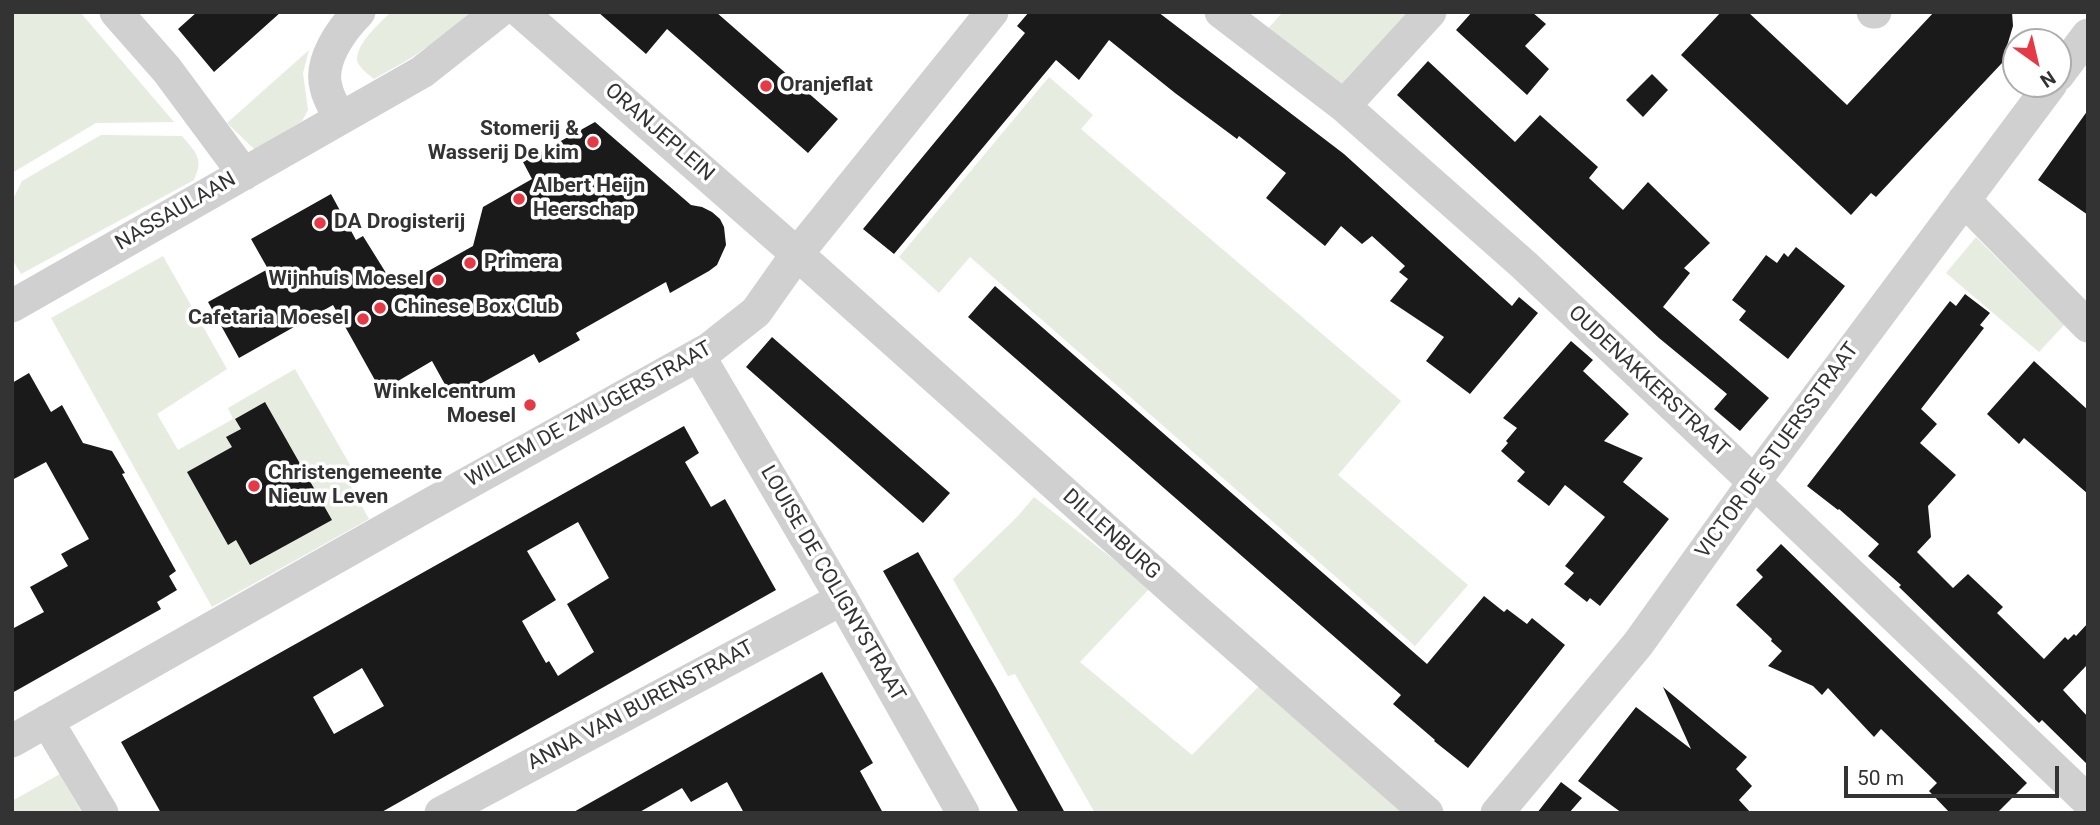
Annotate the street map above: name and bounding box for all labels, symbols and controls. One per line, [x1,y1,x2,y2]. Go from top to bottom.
north arrow [2002,28,2072,98]
text: N [2036,66,2060,92]
place label: Oranjeflat [780,73,873,99]
marker: Oranjeflat [758,78,774,94]
street label: ORANJEPLEIN [599,79,719,187]
place label: Stomerij & Wasserij De kim [428,117,579,167]
marker: Stomerij & Wasserij De kim [585,134,601,150]
street label: NASSAULAAN [111,167,241,257]
place label: Albert Heijn Heerschap [533,174,645,224]
marker: Albert Heijn Heerschap [511,191,527,207]
place label: DA Drogisterij [334,210,465,236]
marker: DA Drogisterij [312,215,328,231]
place label: Primera [484,250,559,276]
marker: Primera [462,255,478,271]
place label: Wijnhuis Moesel [268,267,424,293]
marker: Wijnhuis Moesel [430,272,446,288]
place label: Chinese Box Club [394,295,559,321]
marker: Chinese Box Club [372,300,388,316]
street label: OUDENAKKERSTRAAT [1562,301,1734,463]
place label: Cafetaria Moesel [188,306,349,332]
marker: Cafetaria Moesel [355,311,371,327]
street label: WILLEM DE ZWIJGERSTRAAT [461,337,717,493]
street label: VICTOR DE STUERSSTRAAT [1691,338,1865,564]
place label: Winkelcentrum Moesel [374,380,516,430]
marker: Winkelcentrum Moesel [522,397,538,413]
place label: Christengemeente Nieuw Leven [268,461,442,511]
street label: LOUISE DE COLIGNYSTRAAT [754,462,910,706]
marker: Christengemeente Nieuw Leven [246,478,262,494]
street label: DILLENBURG [1057,484,1165,586]
street label: ANNA VAN BURENSTRAAT [524,636,758,776]
scale bar [1848,752,2063,796]
text: 50 m [1857,766,1904,790]

